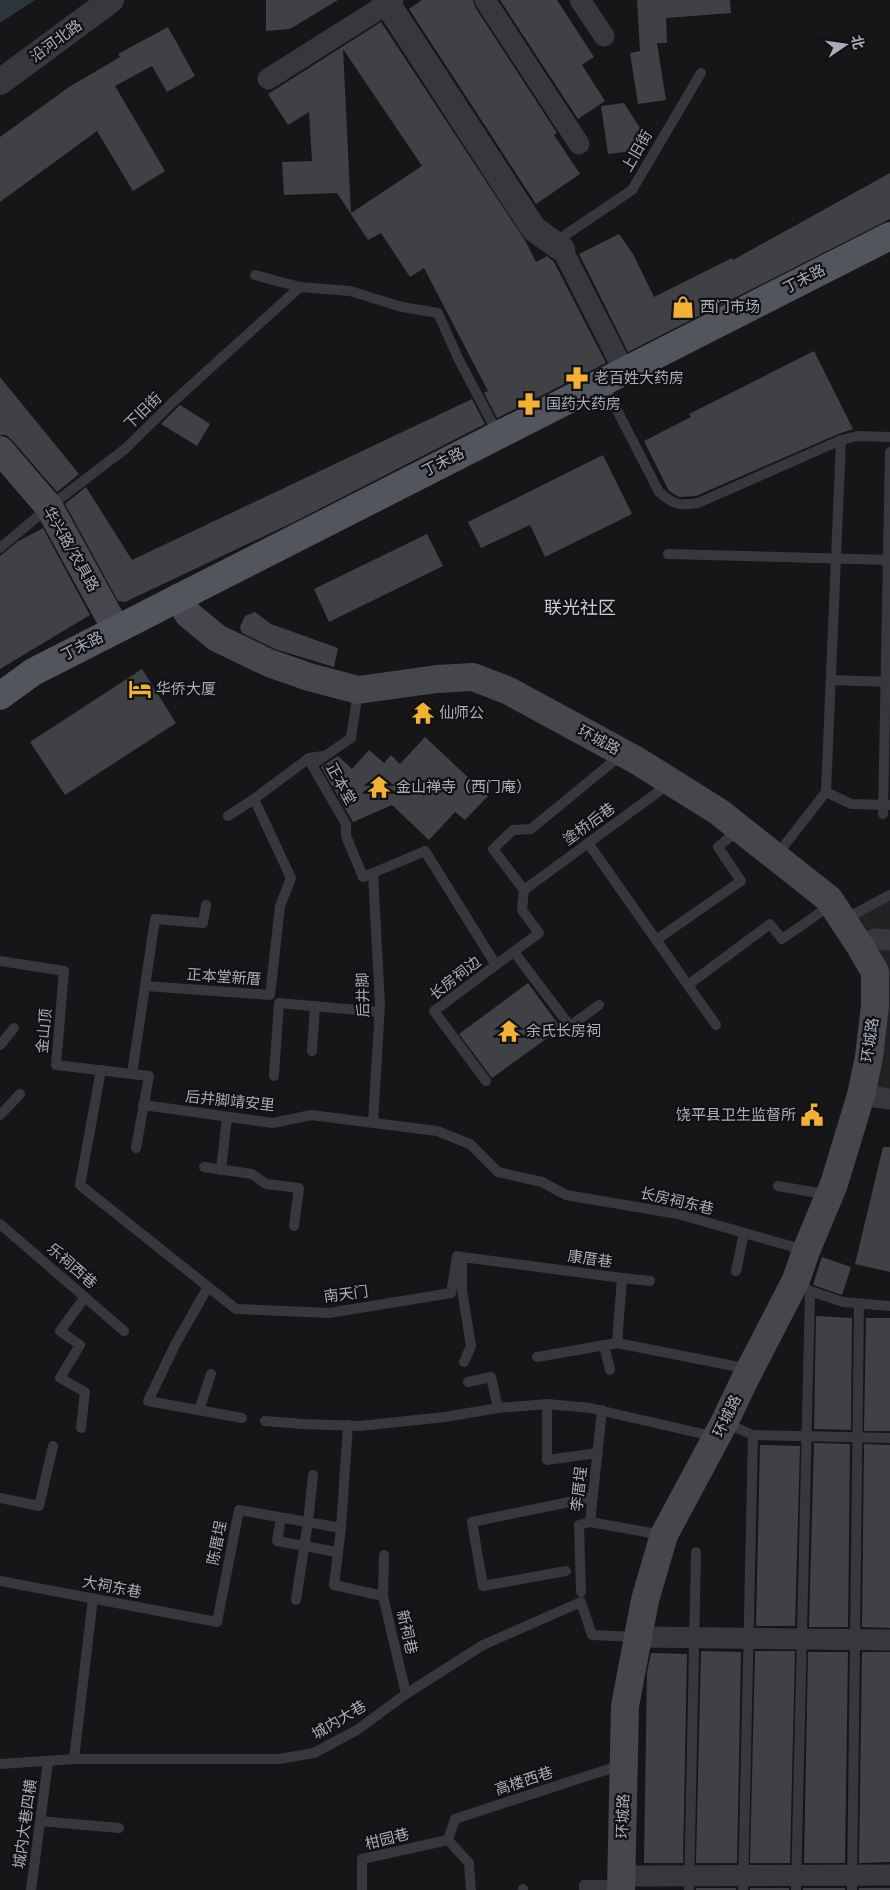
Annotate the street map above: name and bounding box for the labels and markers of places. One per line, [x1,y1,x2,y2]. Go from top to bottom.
shop icon: 西门市场 [670,294,696,320]
place label: 西门市场 [700,297,760,316]
pharmacy icon: 老百姓大药房 [564,365,590,391]
place label: 老百姓大药房 [594,368,684,387]
pharmacy icon: 国药大药房 [516,391,542,417]
place label: 国药大药房 [546,394,621,413]
hotel icon: 华侨大厦 [127,676,153,702]
place label: 华侨大厦 [156,679,216,698]
temple icon: 仙师公 [410,700,436,726]
place label: 仙师公 [439,703,484,722]
temple icon: 金山禅寺（西门庵） [366,774,392,800]
place label: 金山禅寺（西门庵） [396,777,531,796]
temple icon: 余氏长房祠 [496,1018,522,1044]
place label: 余氏长房祠 [526,1021,601,1040]
public building icon: 饶平县卫生监督所 [799,1102,825,1128]
place label: 饶平县卫生监督所 [676,1105,796,1124]

